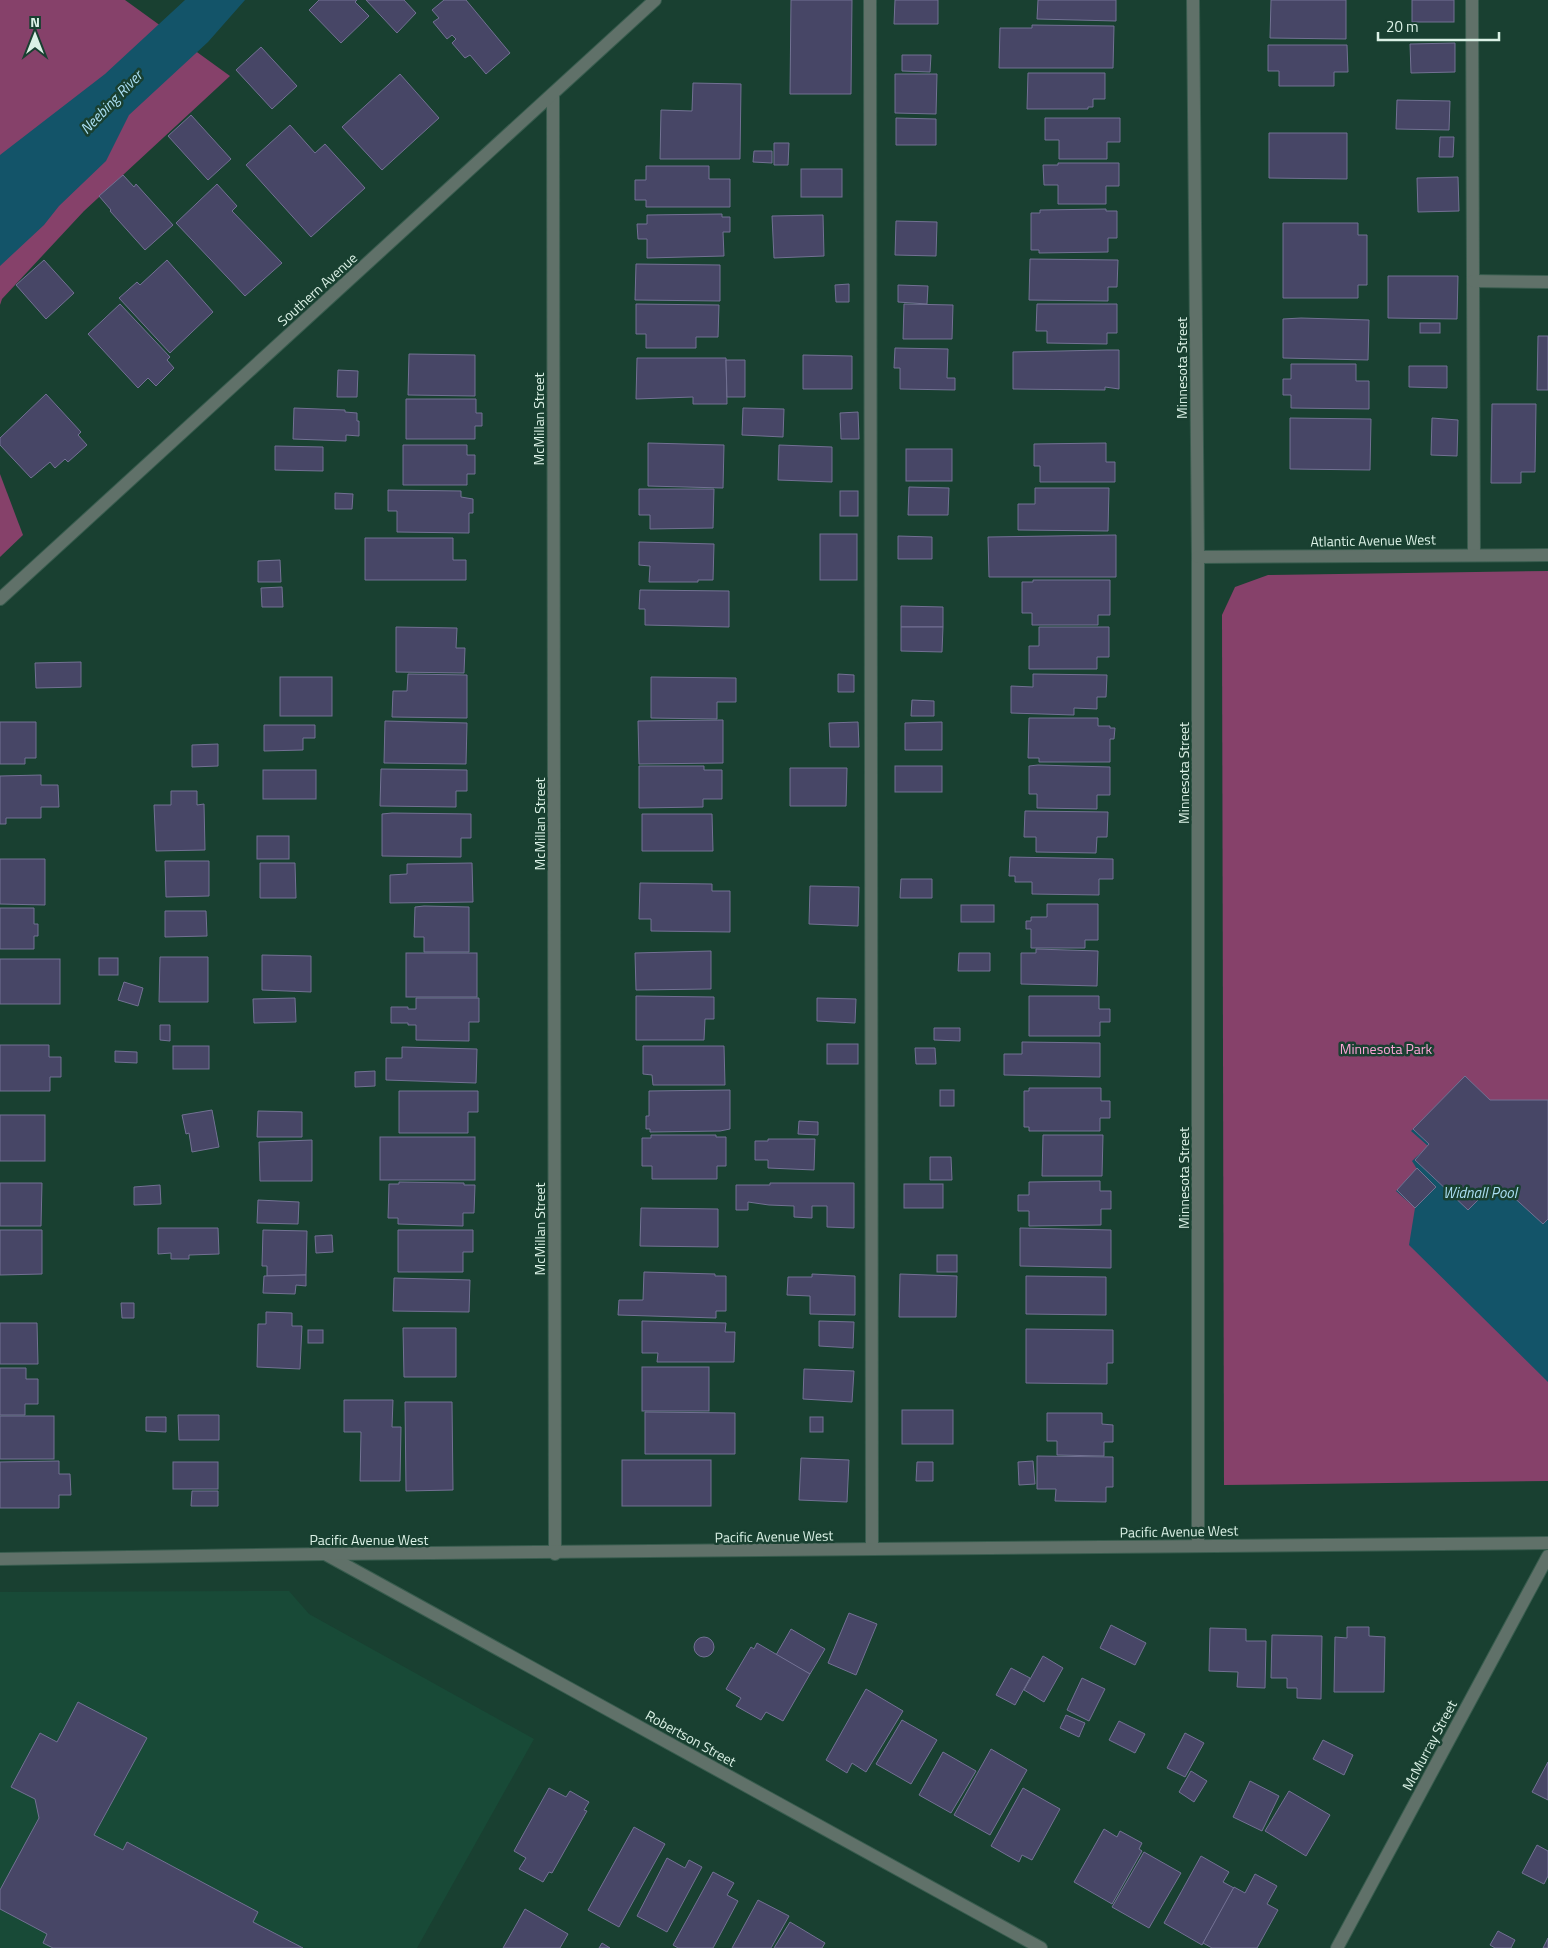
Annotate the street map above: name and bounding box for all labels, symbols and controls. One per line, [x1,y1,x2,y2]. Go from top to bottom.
north arrow [10,10,60,60]
scale bar [1378,10,1499,42]
text: N [30,11,40,32]
text: 20 m [1386,15,1419,38]
water label: Neebing River [74,63,149,139]
street label: Southern Avenue [272,247,362,331]
street label: Minnesota Street [1171,317,1192,419]
street label: McMillan Street [528,373,549,465]
street label: Atlantic Avenue West [1310,528,1436,552]
street label: Minnesota Street [1173,722,1194,824]
street label: McMillan Street [529,778,550,870]
park label: Minnesota Park [1340,1038,1433,1059]
street label: Minnesota Street [1173,1127,1194,1229]
water label: Widnall Pool [1443,1181,1519,1204]
street label: McMillan Street [529,1183,550,1275]
street label: Pacific Avenue West [1119,1519,1239,1543]
street label: Pacific Avenue West [714,1524,834,1548]
street label: Pacific Avenue West [310,1529,428,1550]
street label: McMurray Street [1396,1696,1462,1794]
street label: Robertson Street [642,1704,740,1772]

